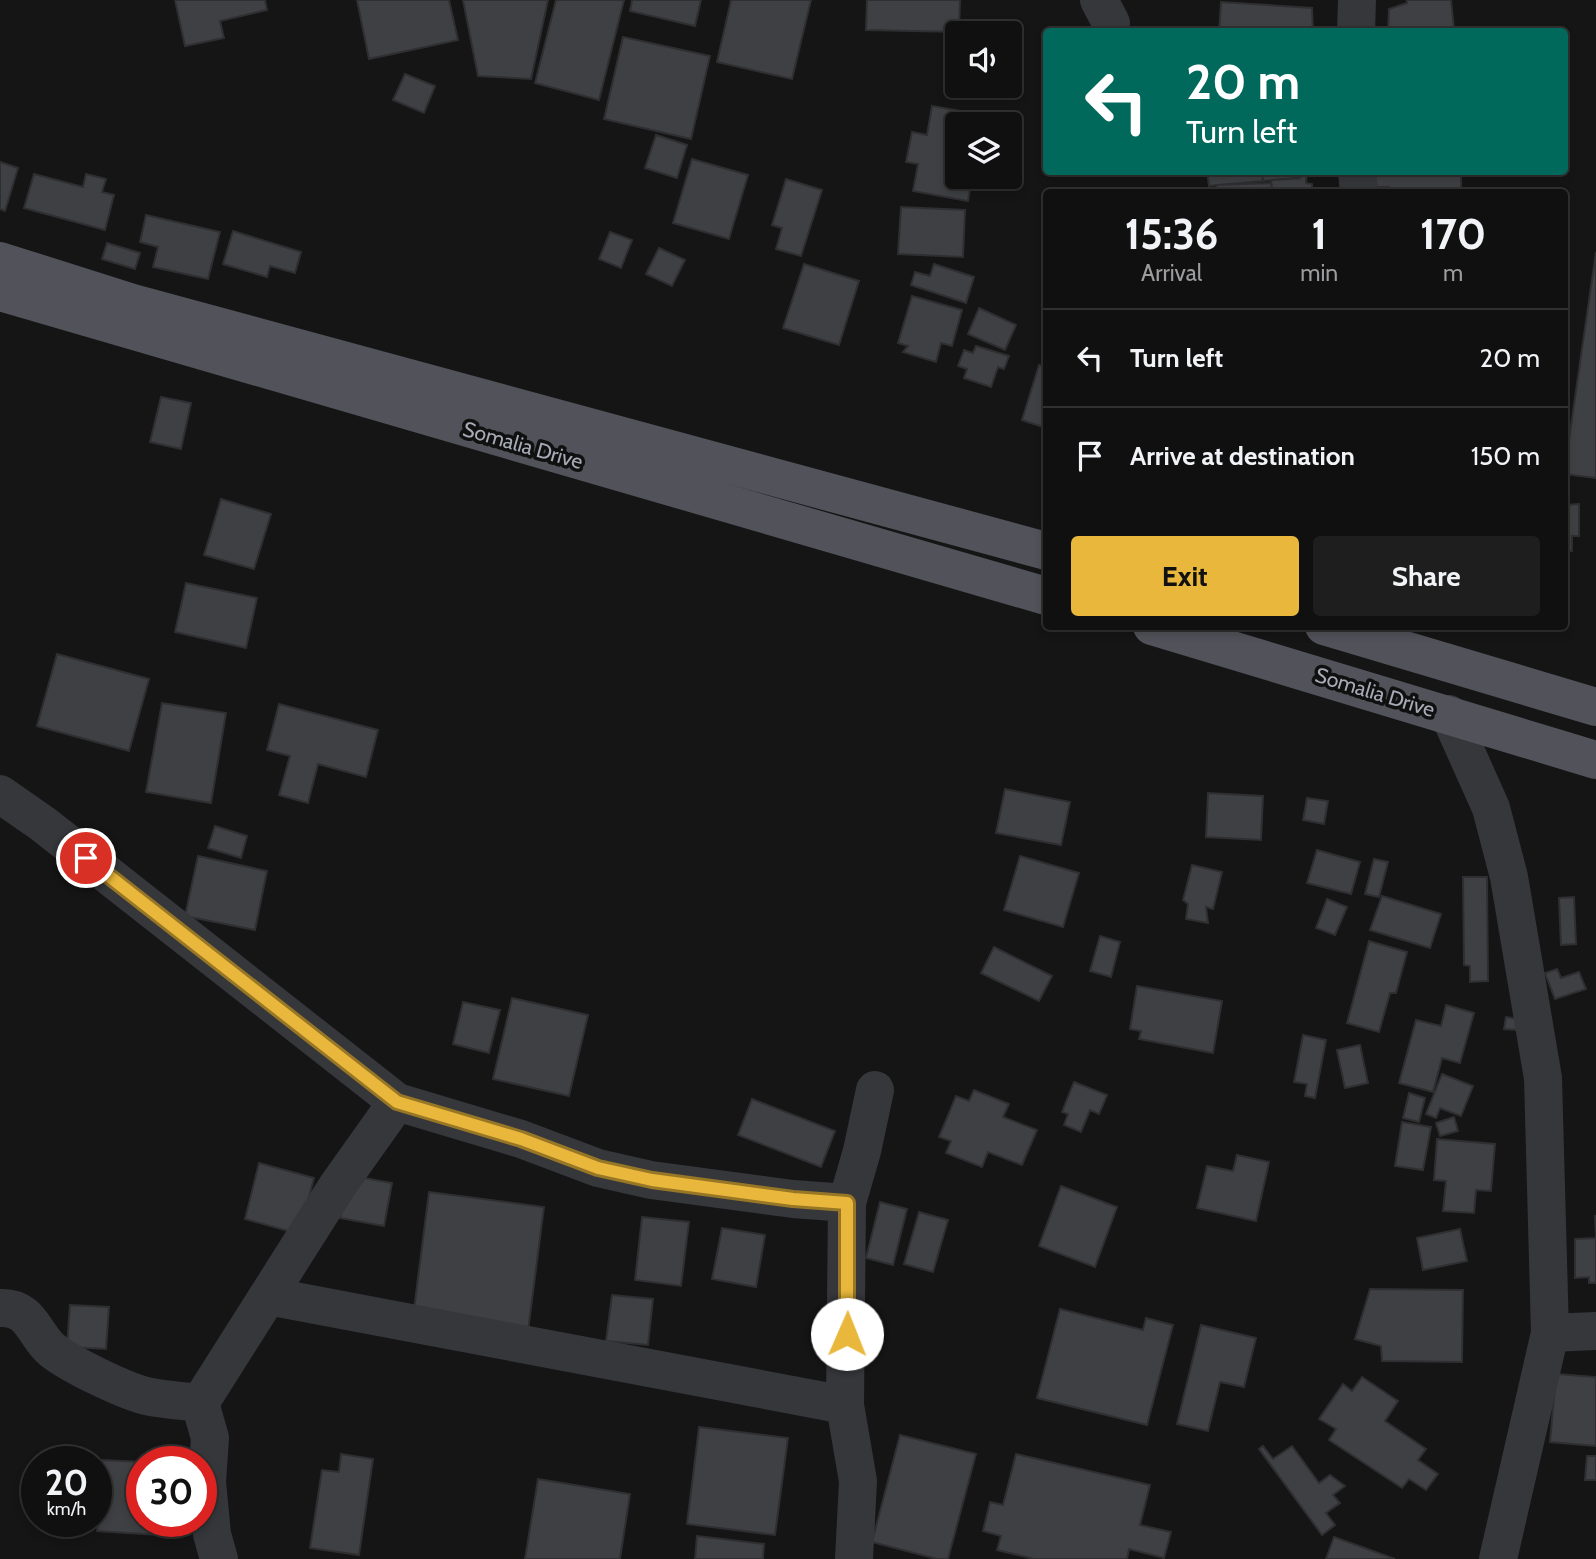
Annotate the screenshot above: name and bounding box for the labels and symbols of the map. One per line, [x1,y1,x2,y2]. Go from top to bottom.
street label: Somalia Drive [460,416,586,474]
street label: Somalia Drive [1312,662,1438,722]
pin [56,828,116,888]
position arrow [810,1297,884,1371]
speed limit sign: 30 [126,1446,217,1537]

